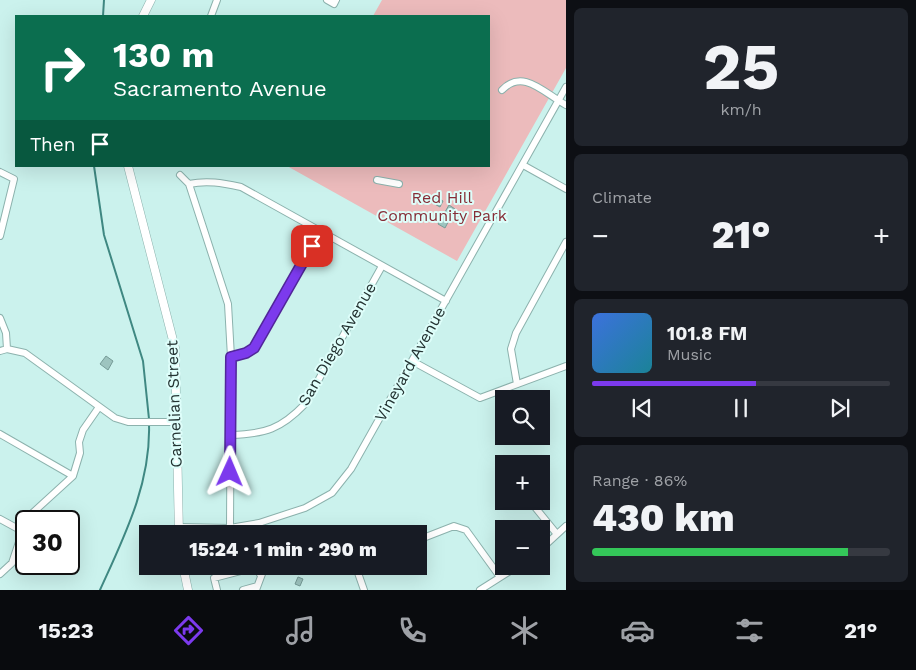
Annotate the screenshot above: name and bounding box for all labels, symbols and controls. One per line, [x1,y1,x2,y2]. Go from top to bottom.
text: 25 [703,29,779,105]
text: 130 m [113,34,214,76]
icon: right [30,35,95,100]
text: Sacramento Avenue [113,76,327,101]
text: km/h [720,100,762,119]
icon: arrive [86,130,114,158]
text: Then [30,133,76,156]
park label: Red Hill Community Park [377,188,507,225]
text: Climate [592,188,652,207]
text: 21° [711,213,771,257]
text: − [592,219,609,252]
text: + [873,219,890,252]
pin [291,225,333,267]
icon: arrive [298,232,326,260]
street label: San Diego Avenue [294,279,380,409]
street label: Vineyard Avenue [371,303,449,425]
text: 101.8 FM [667,322,747,345]
street label: Carnelian Street [162,340,186,468]
text: Music [667,345,712,364]
map controls [495,390,550,575]
button: search [495,390,550,445]
icon: previous [628,394,656,422]
icon: pause [727,394,755,422]
icon: next [826,394,854,422]
position arrow [203,445,255,497]
button: + [495,455,550,510]
text: Range · 86% [592,471,687,490]
text: 430 km [592,496,735,540]
speed limit sign: 30 [15,510,80,575]
button: − [495,520,550,575]
text: 15:24 · 1 min · 290 m [189,538,377,561]
icon: directions [171,613,206,648]
icon: music [283,613,318,648]
icon: phone [395,613,430,648]
icon: climate [507,613,542,648]
icon: car [620,613,655,648]
icon: filters [732,613,767,648]
text: 15:23 [39,618,94,643]
text: 21° [844,618,877,643]

